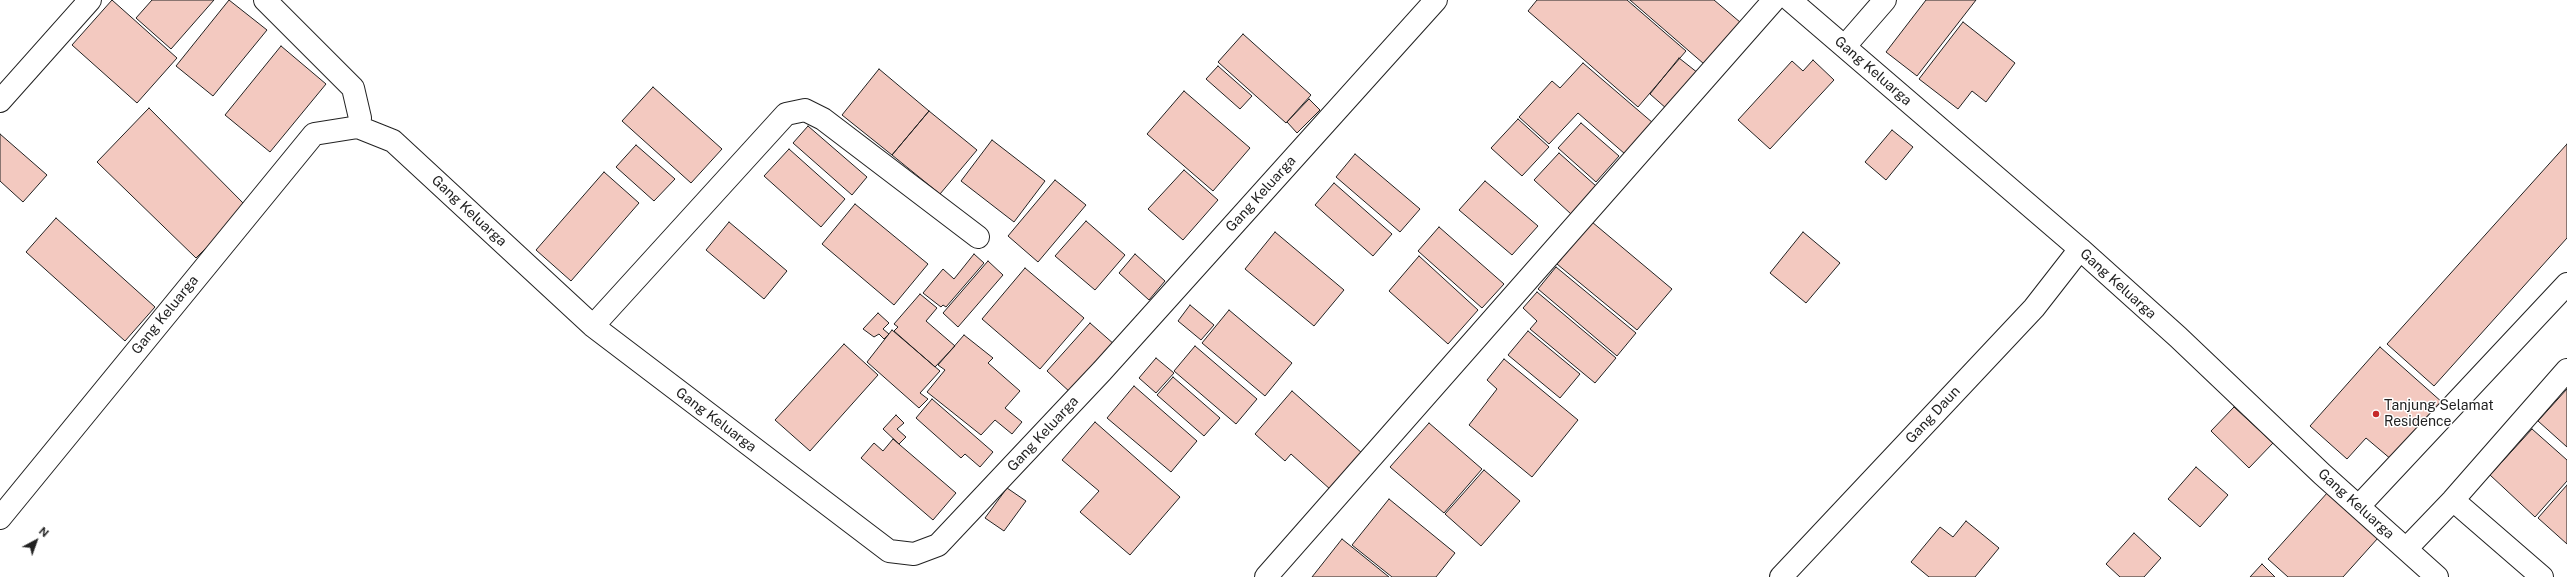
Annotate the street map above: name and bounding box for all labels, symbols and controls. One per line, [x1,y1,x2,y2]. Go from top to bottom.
street label: Gang Keluarga [1831,33,1915,109]
street label: Gang Keluarga [1222,152,1300,236]
street label: Gang Keluarga [428,172,510,250]
street label: Gang Keluarga [2076,245,2160,323]
street label: Gang Keluarga [128,272,202,358]
street label: Gang Daun [1902,383,1964,447]
street label: Gang Keluarga [672,384,760,456]
street label: Gang Keluarga [1004,393,1082,475]
place label: Tanjung Selamat Residence [2384,398,2494,430]
marker: Tanjung Selamat Residence [2371,409,2381,419]
street label: Gang Keluarga [2314,465,2398,543]
north arrow [16,521,56,561]
text: N [37,525,51,539]

